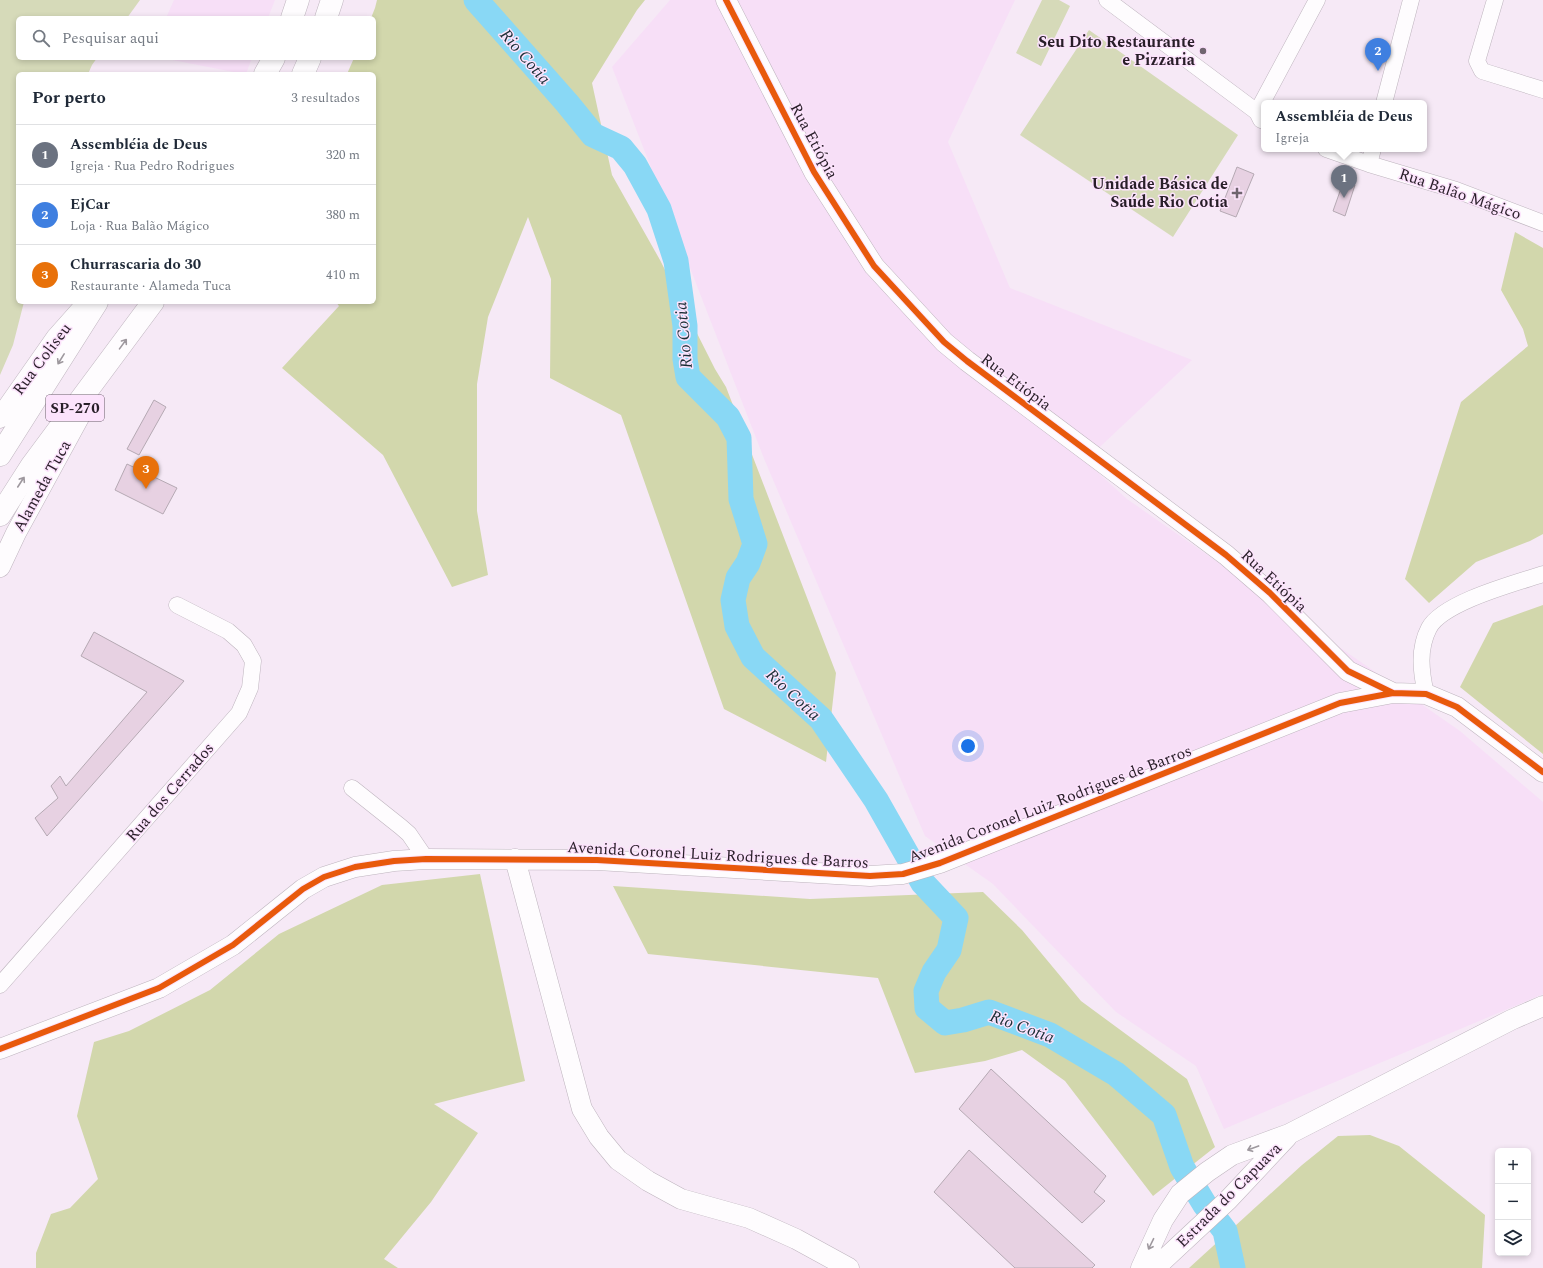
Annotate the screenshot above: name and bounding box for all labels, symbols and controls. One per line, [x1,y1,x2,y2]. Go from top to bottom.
search box [16,16,376,60]
water label: Rio Cotia [493,23,557,91]
icon: search [30,27,52,49]
text: Pesquisar aqui [62,27,159,50]
place label: Seu Dito Restaurante e Pizzaria [1038,30,1196,72]
pin: 2 [1365,38,1391,71]
marker: Seu Dito Restaurante e Pizzaria [1198,46,1208,56]
text: Por perto [32,85,106,111]
text: 3 resultados [291,88,360,108]
street label: Rua Etiópia [784,99,844,183]
popup [1261,100,1427,152]
text: Assembléia de Deus [1275,105,1413,128]
text: Igreja [1275,128,1309,148]
text: Assembléia de Deus [70,133,208,156]
text: 1 [41,145,49,165]
text: 320 m [326,145,360,165]
text: Igreja · Rua Pedro Rodrigues [70,156,235,176]
street label: Rua Balão Mágico [1396,162,1524,226]
pin: 1 [1331,165,1357,198]
place label: Unidade Básica de Saúde Rio Cotia [1091,172,1229,214]
marker: Unidade Básica de Saúde Rio Cotia [1231,187,1243,199]
text: EjCar [70,193,110,216]
text: 2 [41,205,49,225]
text: 380 m [326,205,360,225]
text: Loja · Rua Balão Mágico [70,216,209,236]
text: Churrascaria do 30 [70,253,201,276]
text: 3 [41,265,49,285]
text: 410 m [326,265,360,285]
text: Restaurante · Alameda Tuca [70,276,231,296]
water label: Rio Cotia [668,300,700,369]
street label: Rua Coliseu [7,318,77,400]
one-way arrow [119,338,127,349]
street label: Rua Etiópia [976,347,1057,417]
one-way arrow [57,353,65,364]
road number: SP-270 [46,395,104,421]
street label: Alameda Tuca [7,436,77,536]
pin: 3 [133,456,159,489]
one-way arrow [17,477,25,488]
street label: Rua Etiópia [1235,544,1313,618]
water label: Rio Cotia [760,663,827,728]
your location [958,736,978,756]
street label: Rua dos Cerrados [120,737,220,847]
street label: Avenida Coronel Luiz Rodrigues de Barros [905,739,1195,869]
street label: Avenida Coronel Luiz Rodrigues de Barros [567,835,869,875]
water label: Rio Cotia [986,1003,1058,1051]
street label: Estrada do Capuava [1171,1137,1287,1253]
one-way arrow [1247,1144,1259,1152]
map controls [1495,1148,1531,1256]
button: + [1495,1148,1531,1184]
button: − [1495,1184,1531,1220]
button: layers [1495,1220,1531,1256]
one-way arrow [1147,1238,1155,1250]

